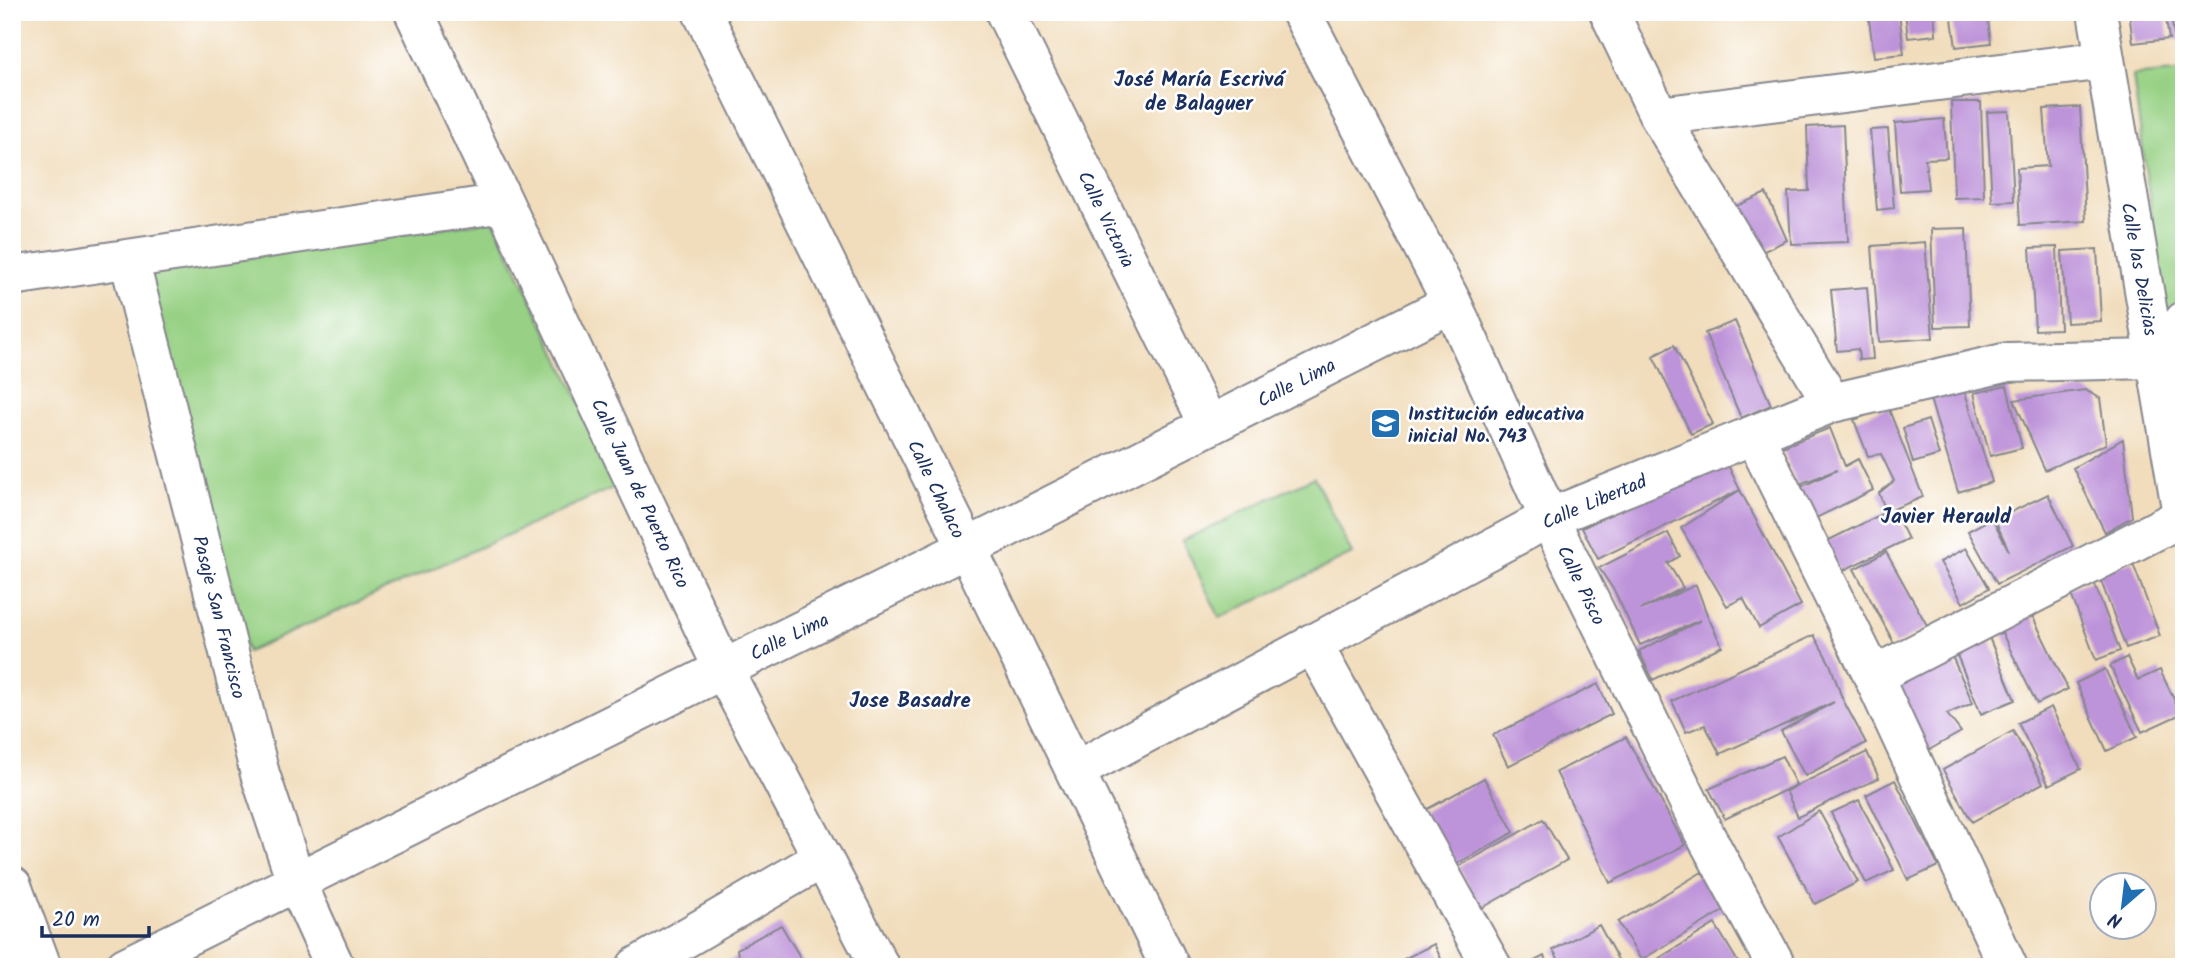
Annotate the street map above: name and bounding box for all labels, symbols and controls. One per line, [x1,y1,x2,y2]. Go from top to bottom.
district label: José María Escrivá de Balaguer [1114,64,1286,121]
street label: Calle Victoria [1069,166,1142,273]
street label: Calle las Delicias [2112,200,2165,338]
street label: Calle Lima [1252,351,1341,416]
street label: Calle Juan de Puerto Rico [582,394,696,594]
place label: Institución educativa inicial No. 743 [1408,400,1584,452]
school or university icon: Institución educativa inicial No. 743 [1368,407,1402,441]
street label: Calle Chalaco [898,435,972,544]
street label: Calle Libertad [1538,467,1652,538]
district label: Javier Herauld [1881,501,2012,534]
street label: Pasaje San Francisco [183,533,253,702]
street label: Calle Pisco [1548,541,1612,631]
street label: Calle Lima [745,606,835,670]
district label: Jose Basadre [849,685,971,718]
north arrow [2088,870,2158,940]
scale bar [42,895,149,939]
text: N [2104,903,2128,935]
text: 20 m [52,904,100,937]

